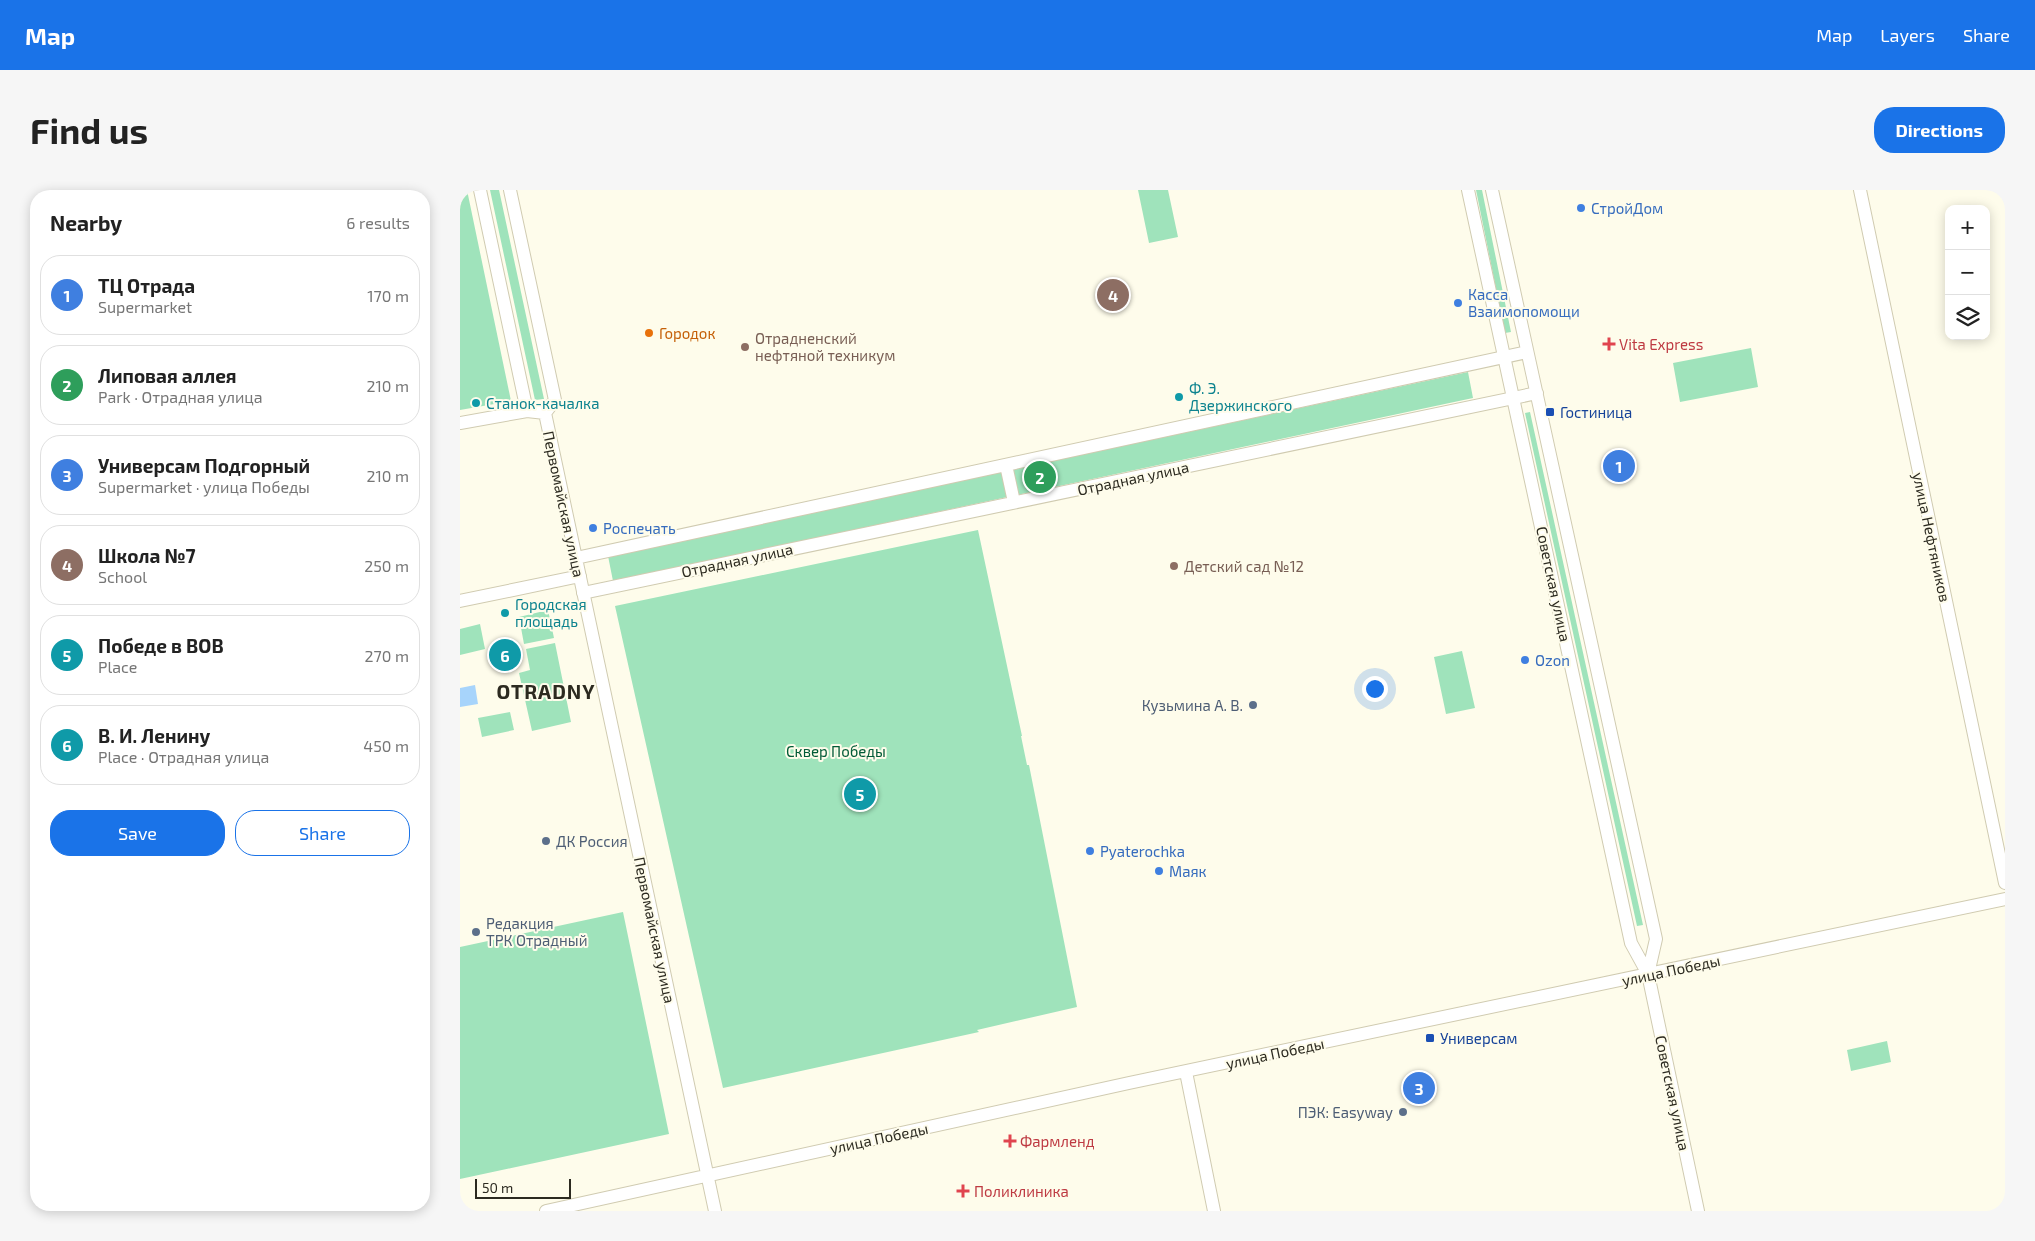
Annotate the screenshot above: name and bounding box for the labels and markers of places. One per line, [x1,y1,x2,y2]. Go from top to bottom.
place label: СтройДом [1591,199,1663,217]
marker: СтройДом [1575,202,1587,214]
pin: 4 [1097,276,1129,314]
place label: Касса Взаимопомощи [1468,285,1580,320]
marker: Касса Взаимопомощи [1452,297,1464,309]
place label: Городок [659,324,715,342]
marker: Городок [643,327,655,339]
place label: Отрадненский нефтяной техникум [755,329,895,365]
place label: Vita Express [1619,335,1703,353]
marker: Vita Express [1603,338,1615,350]
marker: Отрадненский нефтяной техникум [739,341,751,353]
place label: Ф. Э. Дзержинского [1189,379,1292,414]
marker: Ф. Э. Дзержинского [1173,391,1185,403]
place label: Станок-качалка [486,394,599,412]
marker: Станок-качалка [470,397,482,409]
place label: Гостиница [1560,403,1632,421]
marker: Гостиница [1544,406,1556,418]
pin: 1 [1603,447,1635,485]
pin: 2 [1024,458,1056,496]
place label: Роспечать [603,519,676,537]
marker: Роспечать [587,522,599,534]
place label: Детский сад №12 [1184,557,1304,575]
marker: Детский сад №12 [1168,560,1180,572]
place label: Городская площадь [515,595,587,630]
marker: Городская площадь [499,607,511,619]
pin: 6 [489,636,521,674]
place label: Ozon [1535,651,1570,669]
marker: Ozon [1519,654,1531,666]
place label: Кузьмина А. В. [1142,696,1243,715]
marker: Кузьмина А. В. [1247,699,1259,711]
pin: 5 [844,775,876,813]
place label: ДК Россия [556,832,628,850]
marker: ДК Россия [540,835,552,847]
place label: Pyaterochka [1100,842,1185,860]
marker: Pyaterochka [1084,845,1096,857]
place label: Маяк [1169,862,1207,880]
marker: Маяк [1153,865,1165,877]
place label: Редакция ТРК Отрадный [486,914,587,949]
marker: Редакция ТРК Отрадный [470,926,482,938]
place label: Универсам [1440,1029,1518,1047]
marker: Универсам [1424,1032,1436,1044]
pin: 3 [1403,1069,1435,1107]
place label: ПЭК: Easyway [1298,1103,1393,1121]
marker: ПЭК: Easyway [1397,1106,1409,1118]
place label: Фармленд [1020,1132,1095,1150]
marker: Фармленд [1004,1135,1016,1147]
place label: Поликлиника [974,1182,1069,1200]
marker: Поликлиника [956,1184,970,1198]

